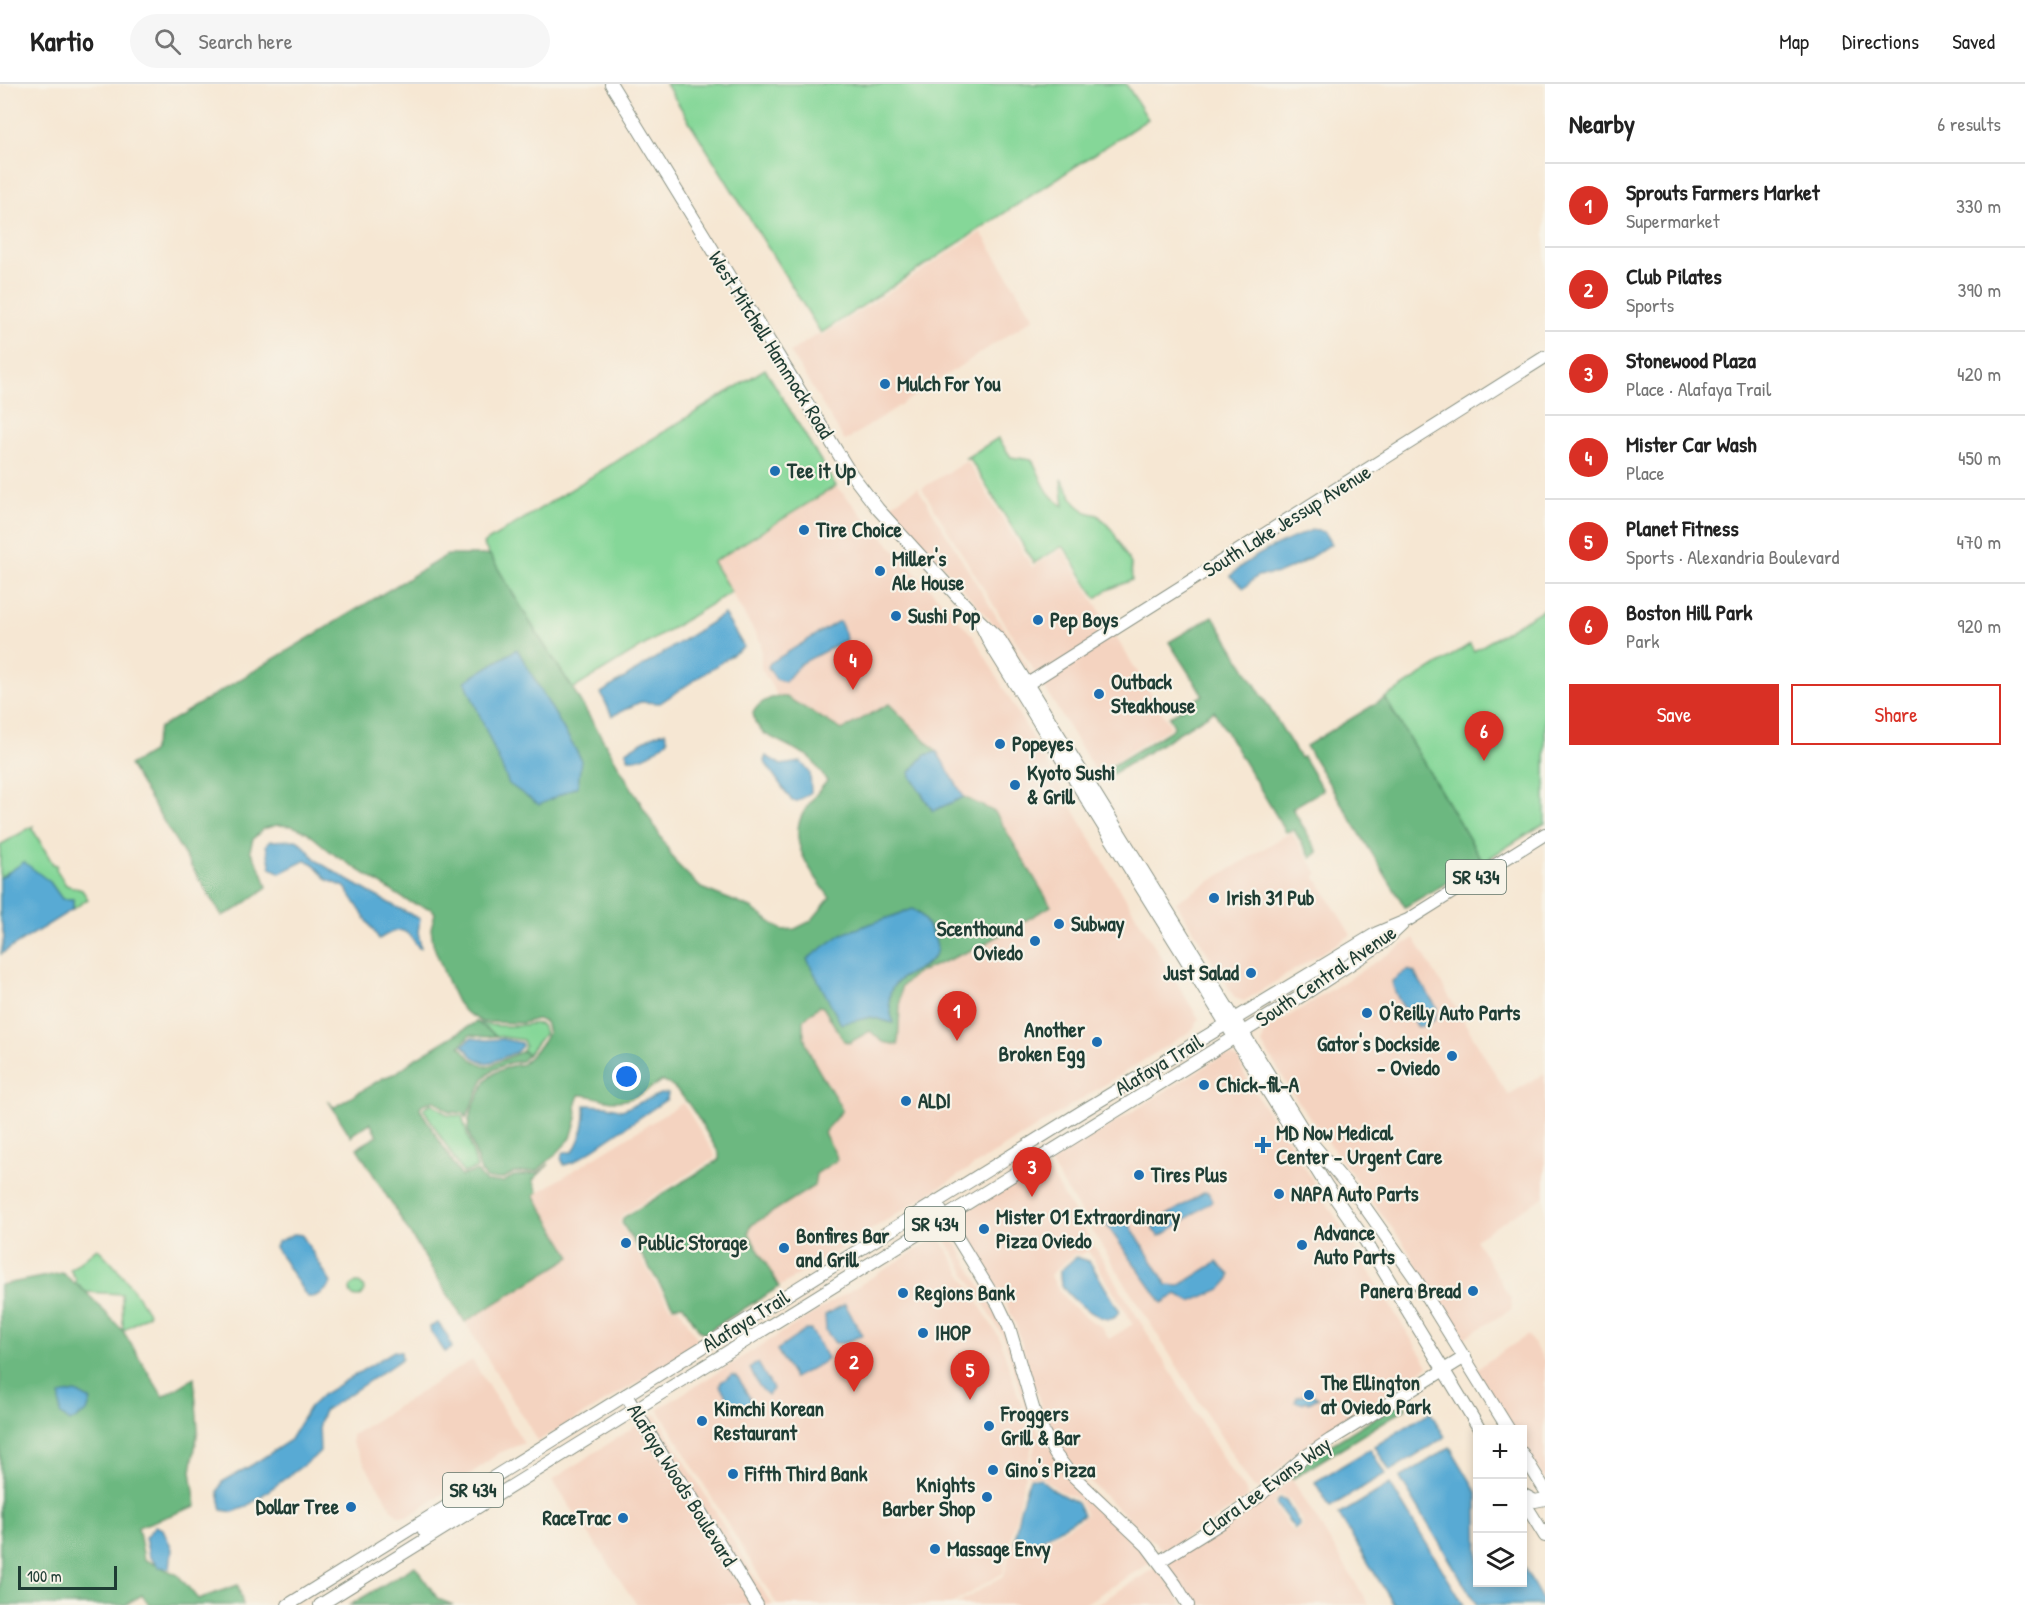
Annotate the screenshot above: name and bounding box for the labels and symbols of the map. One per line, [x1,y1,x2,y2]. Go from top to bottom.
street label: West Mitchell Hammock Road [702,245,841,444]
place label: Mulch For You [897,369,1001,398]
marker: Mulch For You [878,377,892,391]
place label: Tee it Up [786,456,857,486]
street label: South Lake Jessup Avenue [1197,457,1376,584]
marker: Tee it Up [768,464,782,478]
place label: Tire Choice [815,515,902,544]
marker: Tire Choice [797,523,811,537]
place label: Miller's Ale House [892,544,965,597]
marker: Miller's Ale House [873,564,887,578]
place label: Sushi Pop [908,601,981,631]
place label: Pep Boys [1050,605,1118,635]
marker: Sushi Pop [889,609,903,623]
marker: Pep Boys [1031,613,1045,627]
pin: 4 [834,640,872,690]
place label: Outback Steakhouse [1111,667,1196,720]
marker: Outback Steakhouse [1092,687,1106,701]
pin: 6 [1464,712,1504,761]
place label: Popeyes [1012,729,1073,759]
marker: Popeyes [993,737,1007,751]
place label: Kyoto Sushi & Grill [1027,758,1116,811]
marker: Kyoto Sushi & Grill [1008,778,1022,792]
road number: SR 434 [1446,860,1506,894]
place label: Irish 31 Pub [1226,883,1315,912]
marker: Irish 31 Pub [1207,891,1221,905]
place label: Subway [1071,909,1125,939]
place label: Scenthound Oviedo [937,914,1024,967]
marker: Subway [1052,917,1066,931]
street label: South Central Avenue [1250,918,1402,1033]
marker: Scenthound Oviedo [1028,934,1042,948]
place label: Just Salad [1163,958,1240,987]
marker: Just Salad [1244,966,1258,980]
pin: 1 [938,992,976,1041]
place label: O'Reilly Auto Parts [1379,998,1520,1028]
marker: O'Reilly Auto Parts [1360,1006,1374,1020]
place label: Another Broken Egg [998,1015,1086,1069]
street label: Alafaya Trail [1109,1027,1209,1102]
place label: Gator's Dockside - Oviedo [1317,1029,1441,1082]
marker: Another Broken Egg [1090,1035,1104,1049]
marker: Gator's Dockside - Oviedo [1445,1049,1459,1063]
your location [612,1062,641,1091]
place label: Chick-fil-A [1216,1070,1300,1099]
marker: Chick-fil-A [1197,1078,1211,1092]
place label: ALDI [918,1086,951,1115]
marker: ALDI [899,1094,913,1108]
place label: MD Now Medical Center - Urgent Care [1276,1118,1443,1172]
marker: MD Now Medical Center - Urgent Care [1254,1136,1272,1154]
pin: 3 [1012,1148,1052,1197]
place label: Tires Plus [1150,1160,1227,1189]
marker: Tires Plus [1132,1168,1146,1182]
place label: NAPA Auto Parts [1291,1179,1419,1208]
marker: NAPA Auto Parts [1272,1187,1286,1201]
place label: Mister O1 Extraordinary Pizza Oviedo [996,1202,1180,1255]
road number: SR 434 [905,1207,965,1241]
place label: Advance Auto Parts [1314,1218,1395,1271]
place label: Bonfires Bar and Grill [796,1221,890,1274]
marker: Mister O1 Extraordinary Pizza Oviedo [977,1222,991,1236]
place label: Public Storage [638,1228,748,1258]
marker: Public Storage [619,1236,633,1250]
marker: Advance Auto Parts [1295,1238,1309,1252]
marker: Bonfires Bar and Grill [777,1241,791,1255]
place label: Panera Bread [1360,1276,1462,1305]
place label: Regions Bank [915,1278,1015,1308]
street label: Alafaya Trail [696,1282,795,1359]
marker: Panera Bread [1466,1284,1480,1298]
marker: Regions Bank [896,1286,910,1300]
place label: IHOP [935,1318,972,1347]
marker: IHOP [916,1326,930,1340]
pin: 2 [834,1342,874,1392]
pin: 5 [950,1350,990,1400]
place label: The Ellington at Oviedo Park [1320,1368,1431,1421]
marker: The Ellington at Oviedo Park [1302,1388,1316,1402]
place label: Kimchi Korean Restaurant [714,1394,824,1447]
street label: Alafaya Woods Boulevard [621,1398,744,1572]
place label: Froggers Grill & Bar [1000,1399,1082,1452]
marker: Kimchi Korean Restaurant [695,1414,709,1428]
marker: Froggers Grill & Bar [982,1419,996,1433]
street label: Clara Lee Evans Way [1195,1429,1337,1544]
place label: Gino's Pizza [1005,1455,1096,1484]
place label: Fifth Third Bank [744,1459,868,1488]
marker: Gino's Pizza [986,1463,1000,1477]
marker: Fifth Third Bank [726,1467,740,1481]
place label: Knights Barber Shop [882,1470,976,1524]
road number: SR 434 [443,1473,503,1507]
marker: Knights Barber Shop [980,1490,994,1504]
place label: Dollar Tree [256,1492,340,1521]
marker: Dollar Tree [344,1500,358,1514]
place label: RaceTrac [542,1503,612,1532]
marker: RaceTrac [616,1511,630,1525]
place label: Massage Envy [947,1534,1051,1564]
marker: Massage Envy [928,1542,942,1556]
scale bar [18,1563,117,1590]

